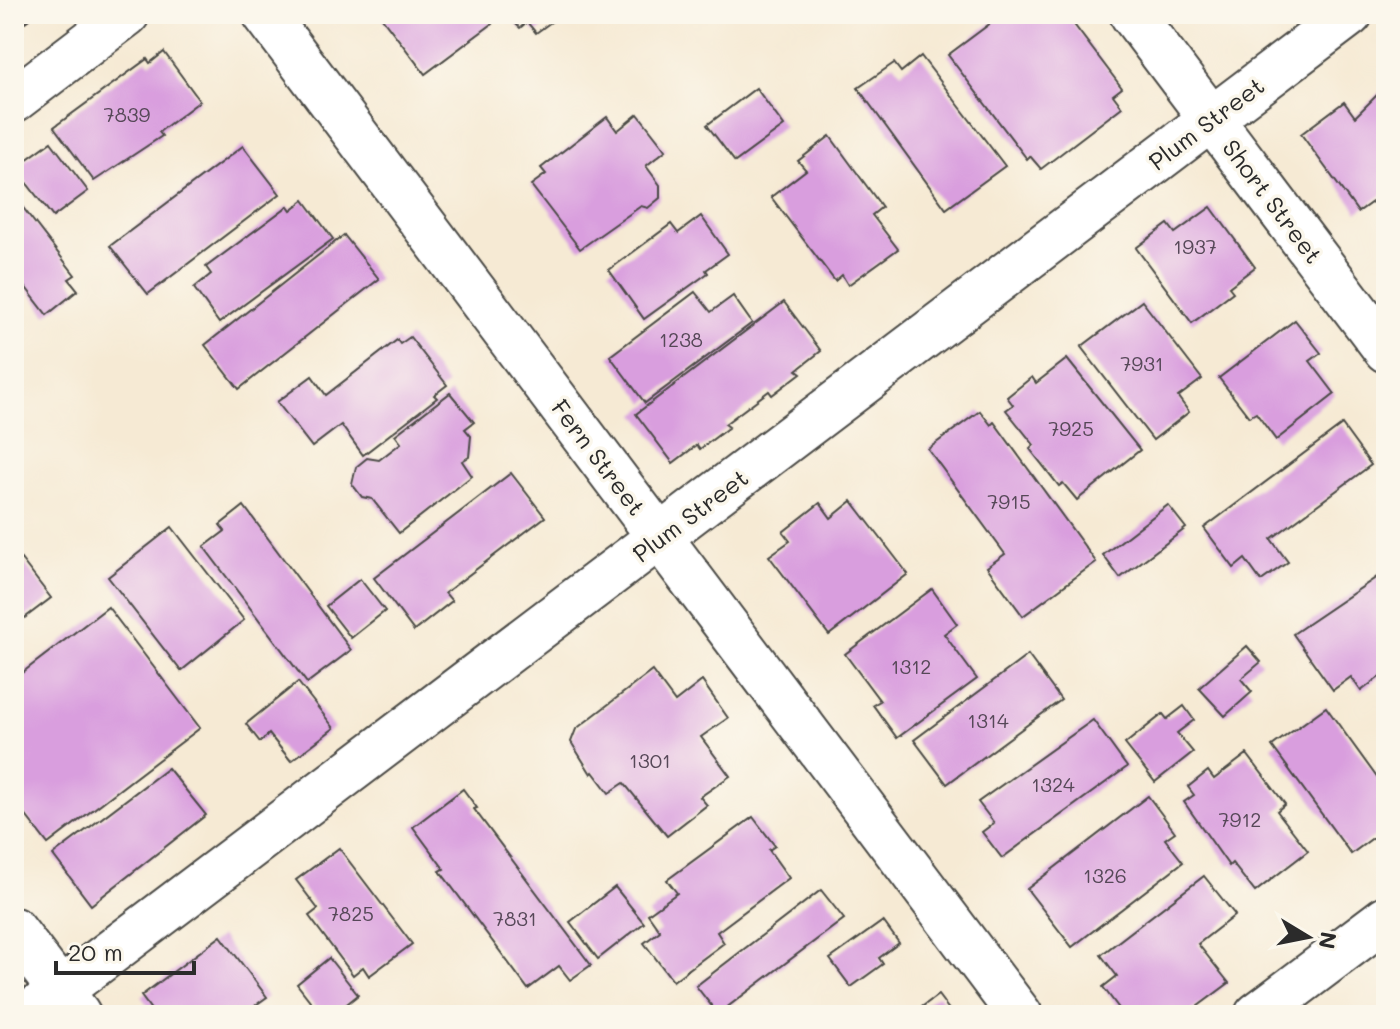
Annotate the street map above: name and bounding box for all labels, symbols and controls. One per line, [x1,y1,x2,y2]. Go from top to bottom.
street label: Plum Street [1142,69,1270,177]
house number: 7839 [104,101,151,127]
street label: Short Street [1216,133,1330,269]
house number: 1937 [1173,233,1217,259]
house number: 1238 [659,326,703,352]
house number: 7931 [1120,350,1164,376]
street label: Fern Street [545,393,653,521]
house number: 7925 [1048,415,1094,441]
street label: Plum Street [626,461,754,569]
house number: 7915 [987,488,1031,514]
house number: 1312 [891,653,931,679]
house number: 1314 [967,707,1009,733]
house number: 1301 [629,747,671,773]
house number: 1324 [1031,771,1075,797]
house number: 7912 [1218,806,1262,832]
house number: 1326 [1083,862,1127,888]
north arrow [1268,897,1348,977]
house number: 7825 [328,900,374,926]
house number: 7831 [493,905,537,931]
scale bar [56,925,194,975]
text: N [1312,930,1344,951]
text: 20 m [68,936,123,967]

